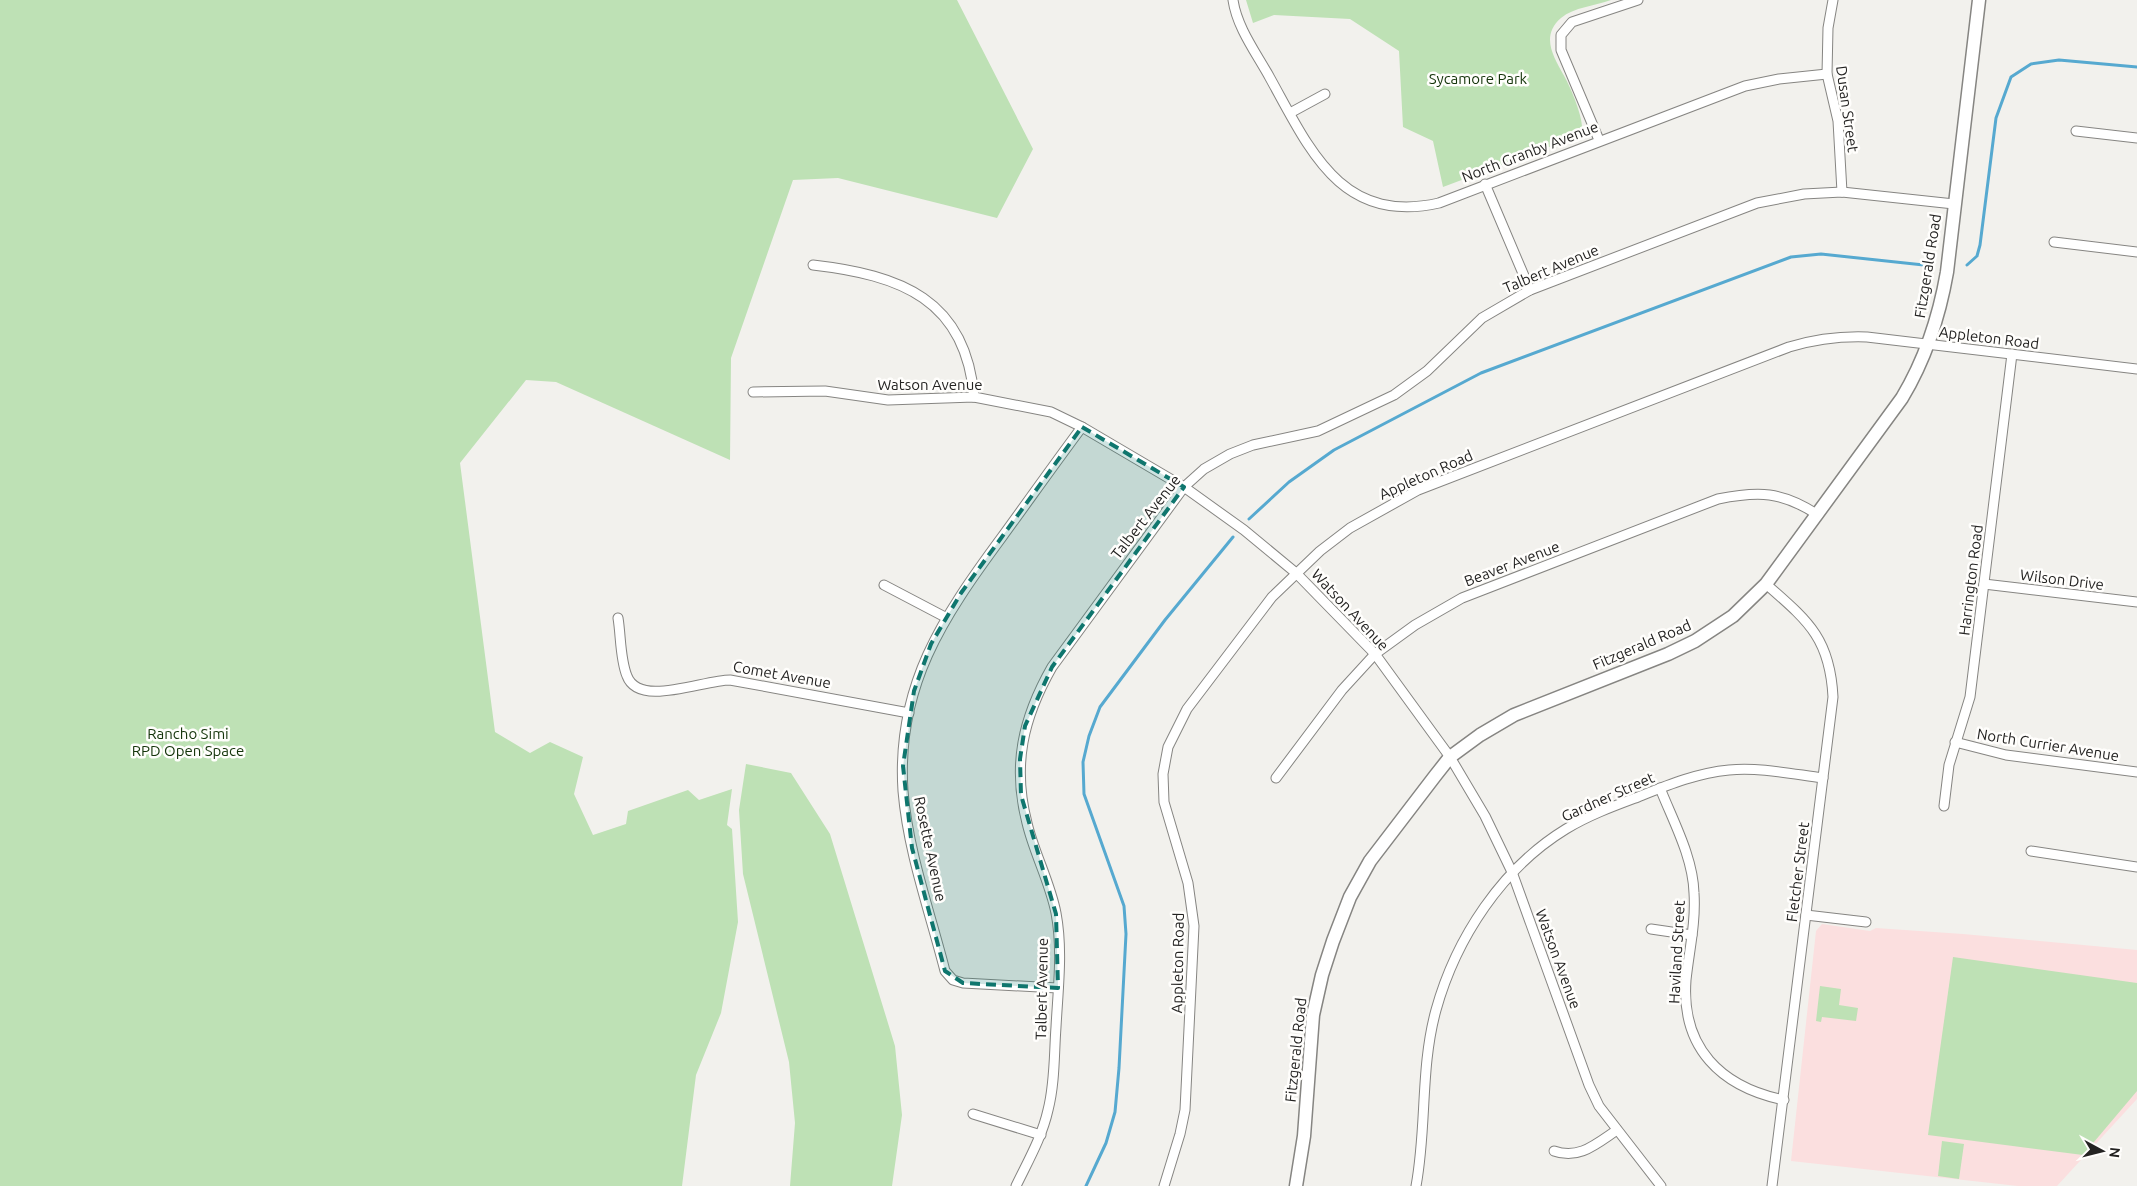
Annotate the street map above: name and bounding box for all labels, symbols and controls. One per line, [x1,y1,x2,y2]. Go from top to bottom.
street label: Dusan Street [1833,65,1862,153]
park label: Sycamore Park [1429,70,1528,87]
street label: North Granby Avenue [1459,118,1601,185]
street label: Fitzgerald Road [1911,213,1944,319]
street label: Talbert Avenue [1501,241,1601,296]
street label: Appleton Road [1938,323,2040,352]
street label: Watson Avenue [877,376,983,393]
street label: Appleton Road [1376,446,1475,503]
street label: Talbert Avenue [1108,471,1184,562]
street label: Harrington Road [1955,524,1986,636]
street label: Beaver Avenue [1462,538,1562,590]
street label: Watson Avenue [1308,565,1392,654]
street label: Wilson Drive [2019,566,2105,593]
street label: Fitzgerald Road [1590,616,1694,673]
street label: Comet Avenue [732,658,832,691]
park label: Rancho Simi RPD Open Space [132,725,244,759]
street label: North Currier Avenue [1976,725,2120,764]
street label: Gardner Street [1559,768,1657,825]
street label: Rosette Avenue [911,795,950,903]
street label: Fletcher Street [1783,821,1812,923]
street label: Haviland Street [1665,900,1688,1004]
street label: Watson Avenue [1533,907,1584,1011]
street label: Appleton Road [1168,912,1187,1013]
street label: Talbert Avenue [1032,938,1051,1040]
street label: Fitzgerald Road [1282,997,1309,1103]
north arrow [2077,1126,2127,1176]
text: N [2106,1146,2123,1159]

